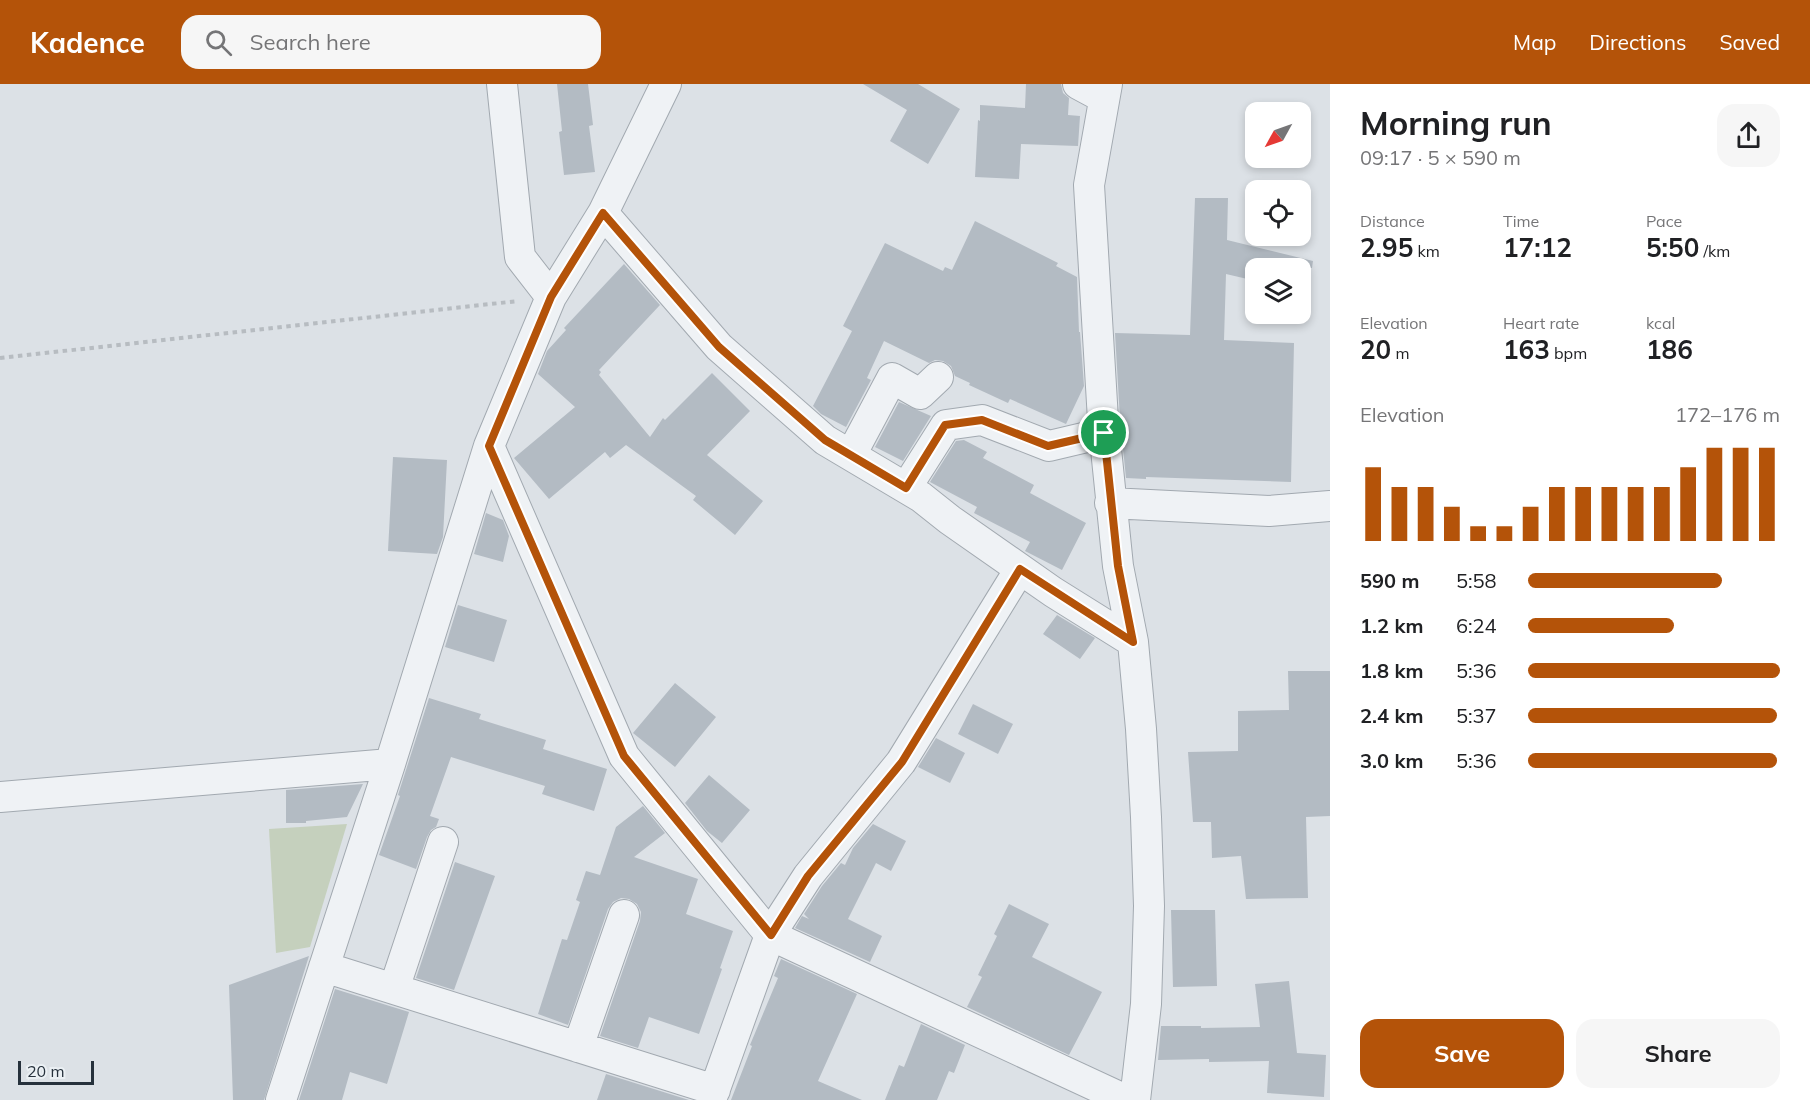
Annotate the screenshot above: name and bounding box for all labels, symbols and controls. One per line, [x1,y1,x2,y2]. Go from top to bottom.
search box [181,15,601,69]
text: Kadence [30,25,145,60]
icon: search [202,26,235,59]
text: Search here [250,28,371,56]
text: Map [1513,29,1556,55]
text: Directions [1589,29,1686,55]
text: Saved [1719,29,1780,55]
north arrow [1245,102,1311,168]
map controls [1245,102,1311,324]
text: Morning run [1360,102,1552,143]
button: share [1717,104,1780,167]
text: 09:17 · 5 × 590 m [1360,145,1521,170]
button: locate [1245,180,1311,246]
text: Distance [1360,211,1425,231]
text: Time [1503,211,1539,231]
text: Pace [1646,211,1682,231]
text: 2.95 [1360,231,1413,264]
text: 17:12 [1503,231,1572,264]
text: 5:50 [1646,231,1699,264]
text: km [1413,241,1440,261]
text: /km [1699,241,1730,261]
button: layers [1245,258,1311,324]
text: Elevation [1360,313,1428,333]
text: Heart rate [1503,313,1579,333]
text: kcal [1646,313,1675,333]
text: 20 [1360,333,1391,366]
text: 163 [1503,333,1550,366]
text: 186 [1646,333,1693,366]
text: m [1391,343,1409,363]
text: bpm [1550,343,1587,363]
text: Elevation [1360,402,1445,427]
text: 172–176 m [1675,402,1780,427]
pin [1078,407,1129,458]
icon: arrive [1087,416,1120,449]
text: 590 m [1360,568,1419,593]
text: 5:58 [1456,568,1497,593]
text: 1.2 km [1360,613,1423,638]
text: 6:24 [1456,613,1497,638]
text: 1.8 km [1360,658,1423,683]
text: 5:36 [1456,658,1497,683]
text: 2.4 km [1360,703,1423,728]
text: 5:37 [1456,703,1497,728]
text: 3.0 km [1360,748,1423,773]
text: 5:36 [1456,748,1497,773]
button: Save [1360,1019,1564,1088]
button: Share [1576,1019,1780,1088]
scale bar [18,1058,94,1086]
text: 20 m [27,1061,64,1081]

